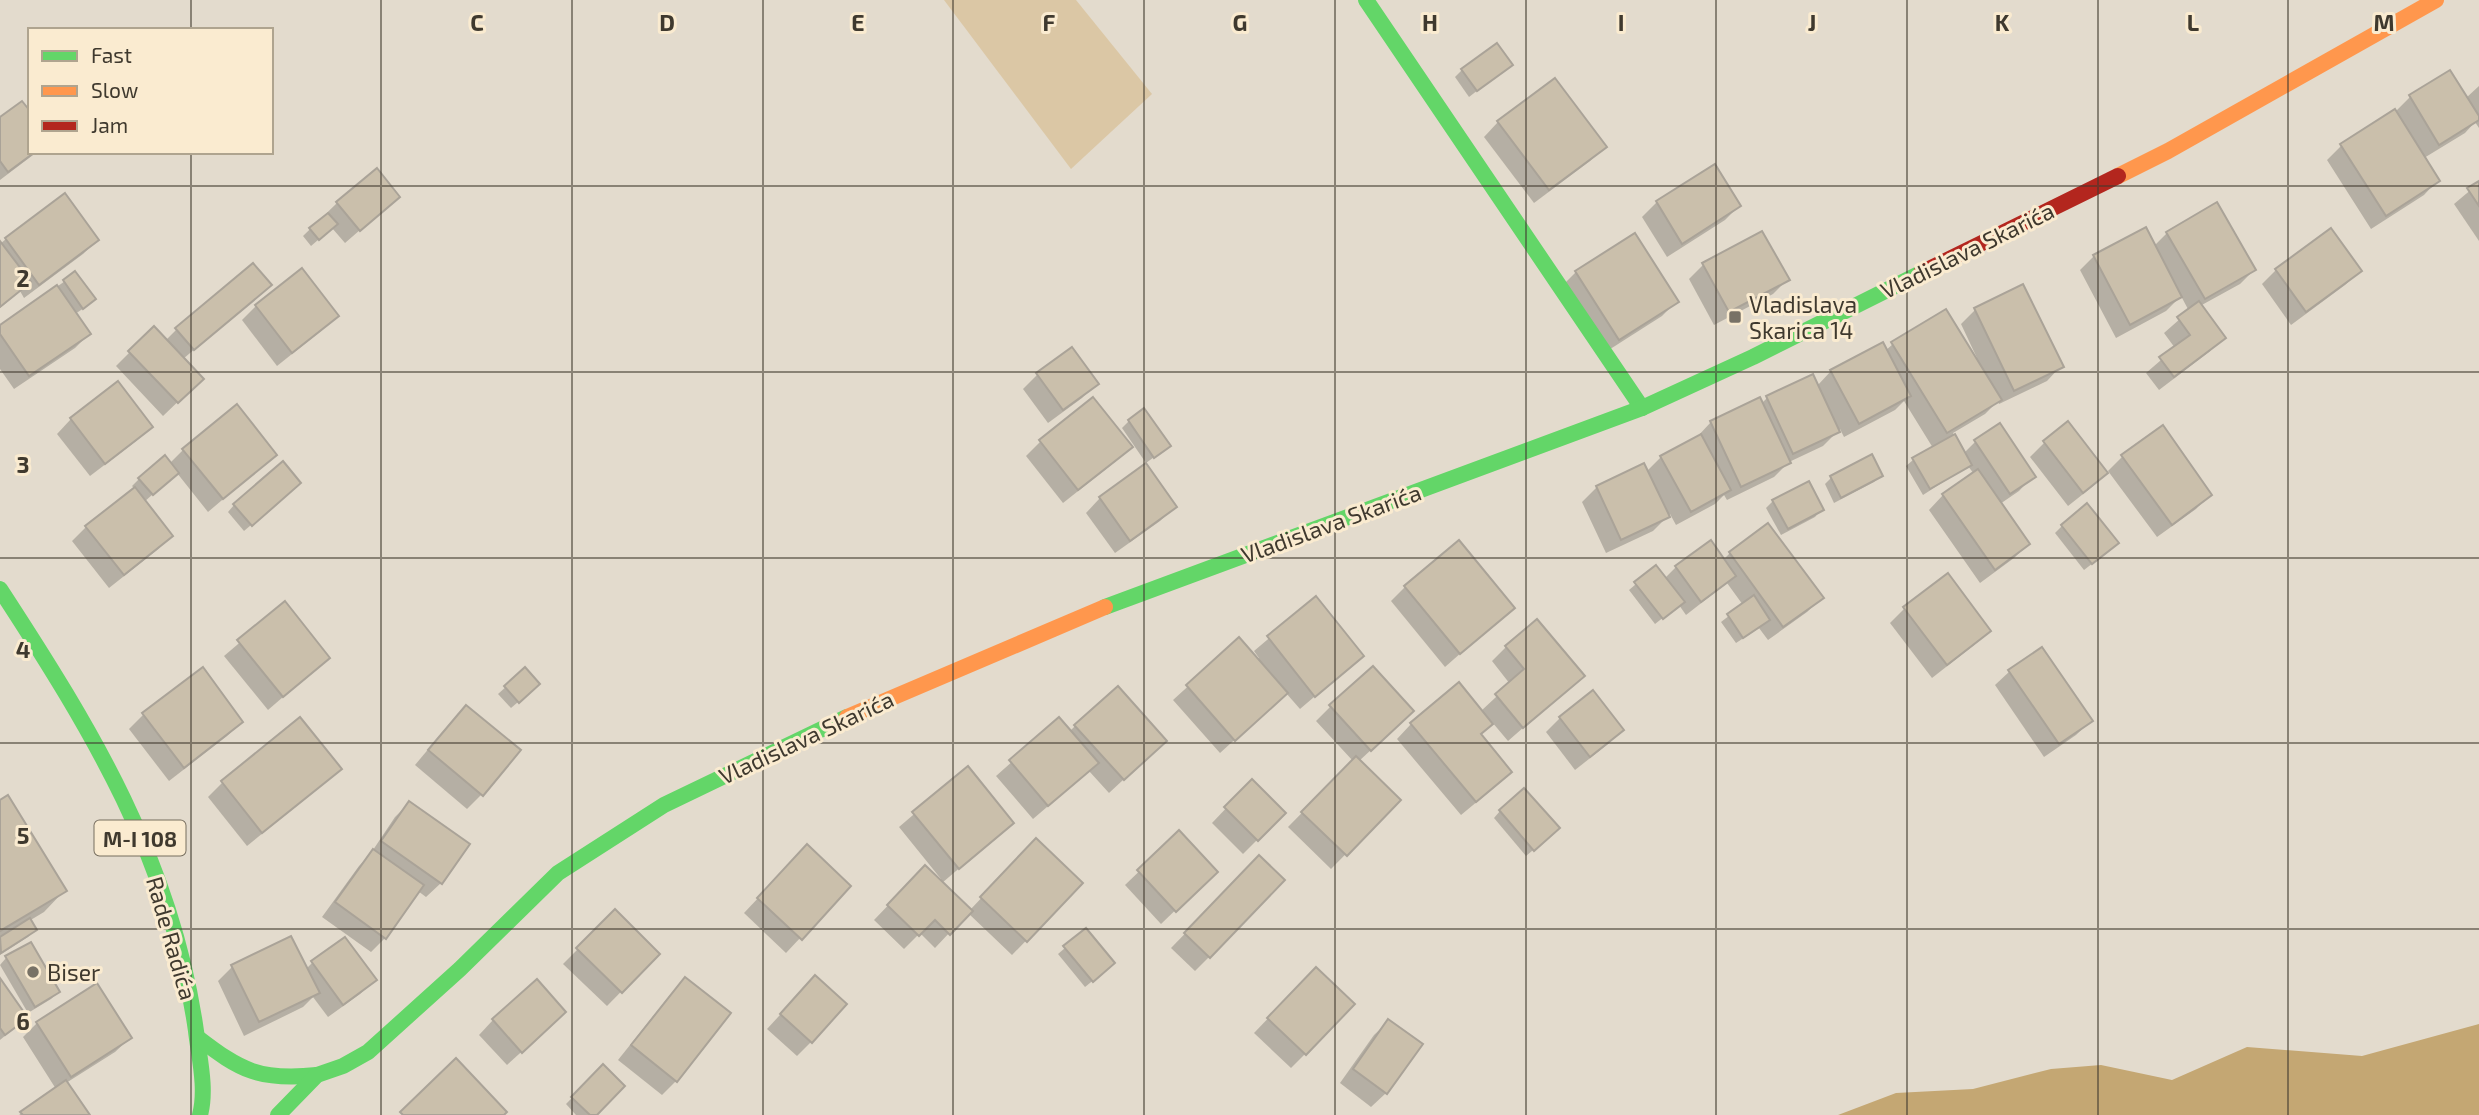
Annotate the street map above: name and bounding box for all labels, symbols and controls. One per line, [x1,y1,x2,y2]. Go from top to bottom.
text: C [470,8,484,36]
text: D [659,8,675,36]
text: E [851,8,865,36]
text: F [1043,8,1056,36]
text: G [1233,8,1247,36]
text: H [1422,8,1438,36]
text: I [1618,8,1624,36]
text: J [1808,8,1816,36]
text: K [1995,8,2010,36]
text: L [2187,8,2199,36]
text: M [2373,8,2395,36]
legend [28,28,273,154]
text: Fast [91,42,132,67]
text: Slow [91,77,138,102]
text: Jam [91,112,128,137]
street label: Vladislava Skarića [1876,196,2058,304]
text: 2 [16,264,30,292]
place label: Vladislava Skarica 14 [1749,290,1857,344]
marker: Vladislava Skarica 14 [1727,309,1743,325]
text: 3 [16,450,30,478]
street label: Vladislava Skarića [1237,477,1425,569]
text: 4 [16,635,30,663]
street label: Vladislava Skarića [714,684,898,790]
road number: M-I 108 [94,820,186,856]
text: 5 [17,821,29,849]
street label: Rade Radića [141,873,203,1003]
place label: Biser [47,958,100,986]
marker: Biser [25,964,41,980]
text: 6 [16,1007,30,1035]

